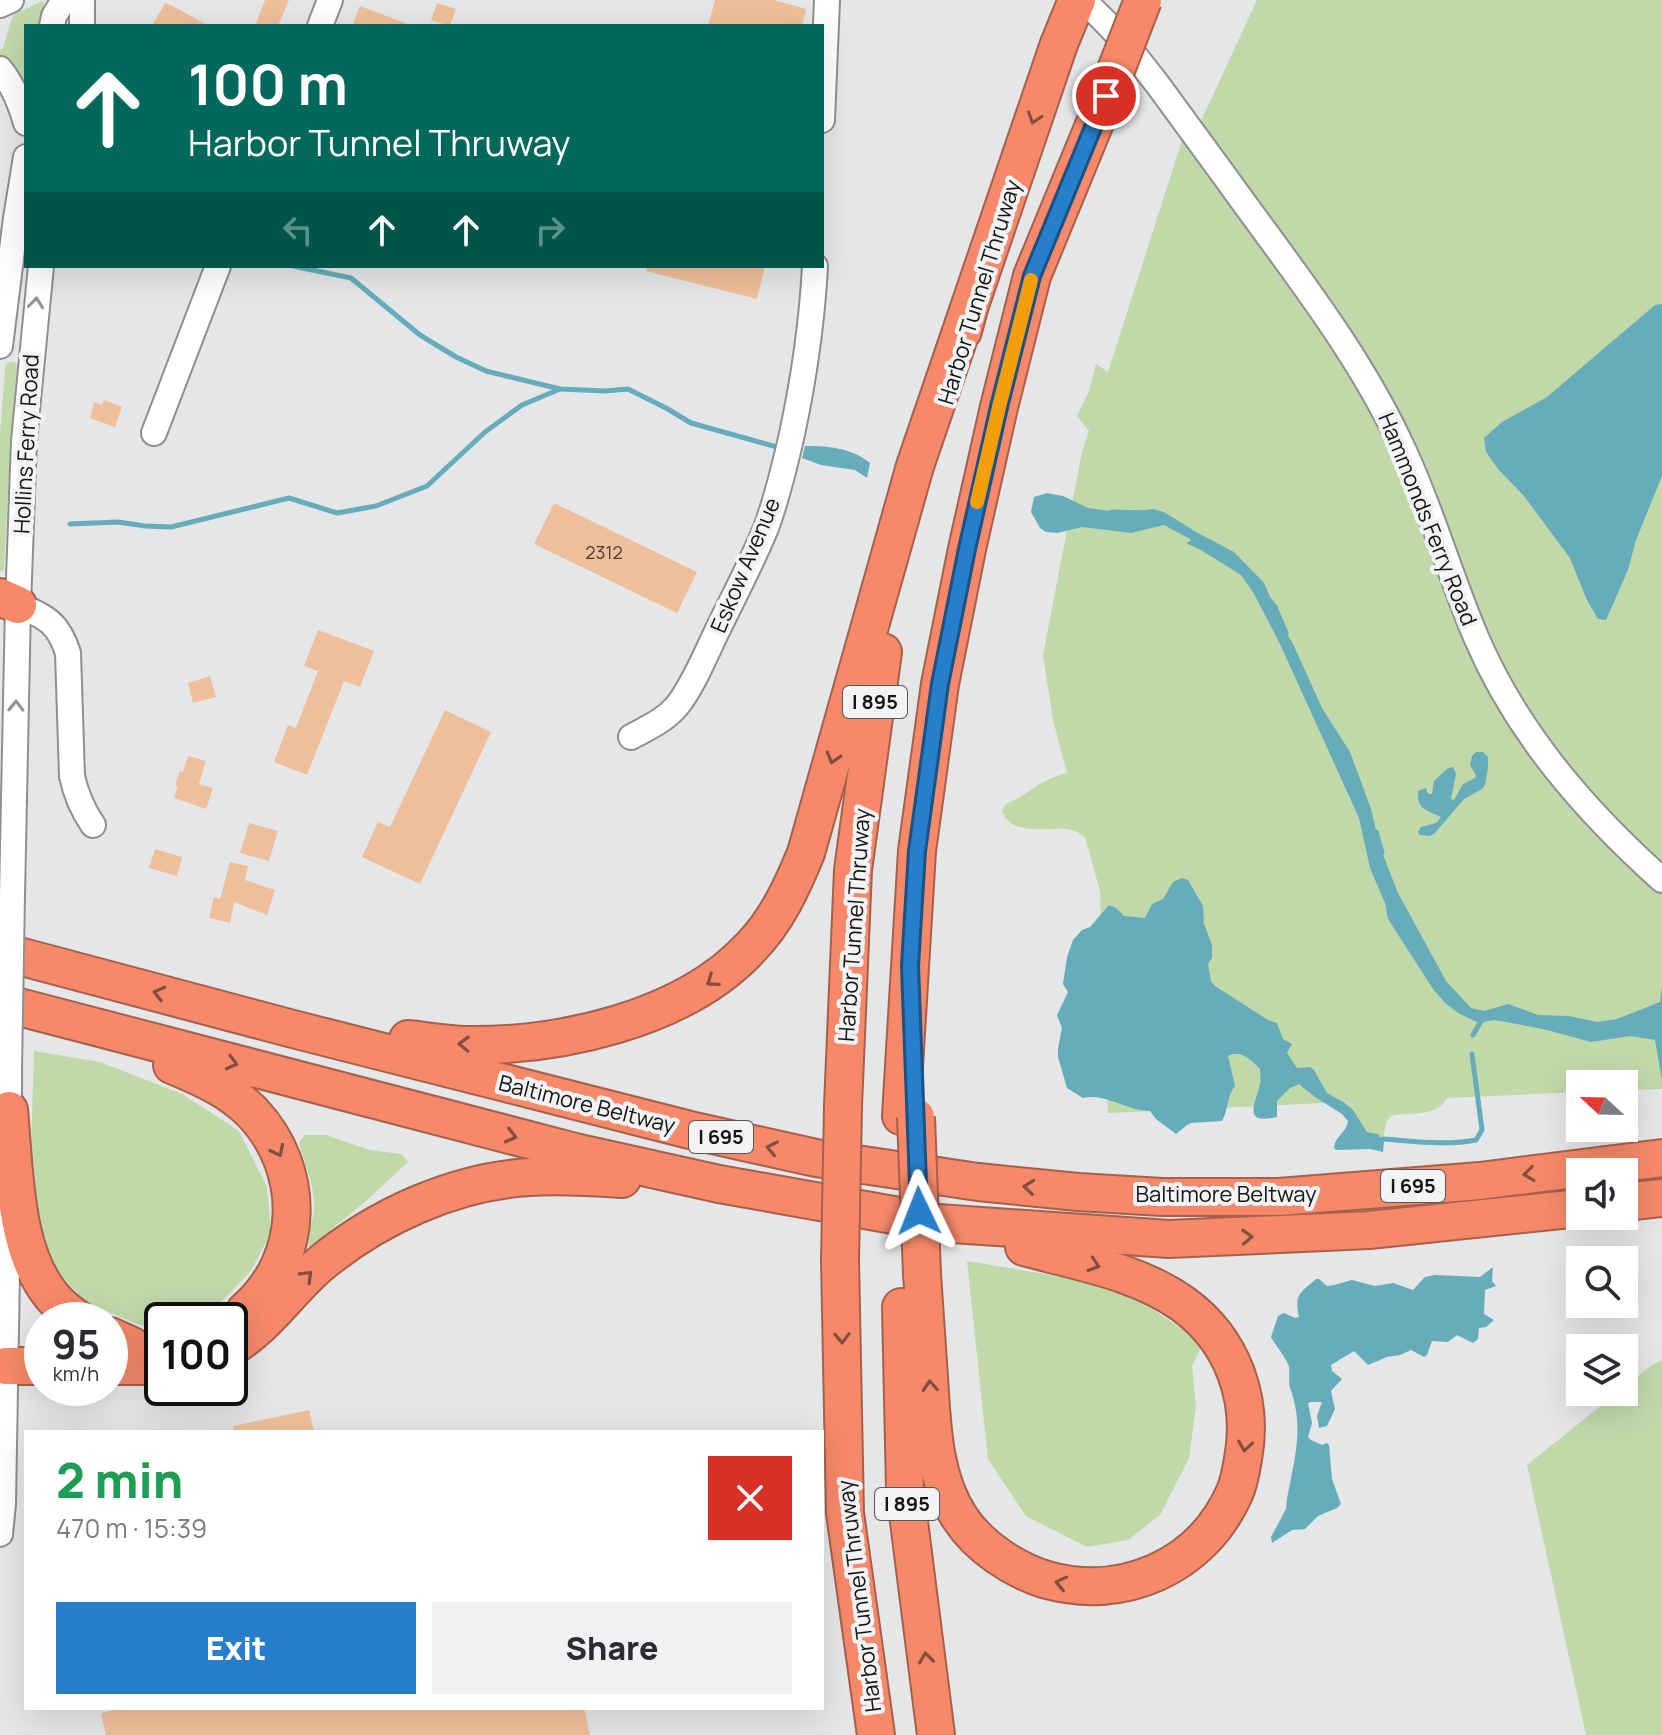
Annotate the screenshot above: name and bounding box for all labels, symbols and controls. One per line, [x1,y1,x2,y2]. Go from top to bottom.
text: 100 m [188,45,348,122]
icon: ahead [56,56,160,160]
pin [1072,62,1140,130]
icon: arrive [1084,74,1128,118]
one-way arrow [1027,110,1043,124]
text: Harbor Tunnel Thruway [188,118,570,167]
street label: Harbor Tunnel Thruway [930,175,1028,408]
icon: left [276,208,320,252]
icon: ahead [360,208,404,252]
icon: ahead [444,208,488,252]
icon: right [528,208,572,252]
one-way arrow [28,297,45,310]
street label: Hollins Ferry Road [6,353,46,535]
street label: Hammonds Ferry Road [1372,408,1484,630]
street label: Eskow Avenue [703,493,787,637]
house number: 2312 [585,540,623,564]
road number: I 895 [843,686,907,718]
one-way arrow [7,699,24,712]
one-way arrow [826,751,843,765]
street label: Harbor Tunnel Thruway [831,807,877,1043]
one-way arrow [707,971,721,986]
one-way arrow [153,986,167,1002]
one-way arrow [457,1035,470,1053]
one-way arrow [225,1053,239,1070]
street label: Baltimore Beltway [496,1068,679,1141]
north arrow [1566,1070,1638,1142]
map controls [1566,1070,1638,1406]
road number: I 695 [689,1121,753,1153]
one-way arrow [503,1126,517,1143]
one-way arrow [765,1140,779,1157]
one-way arrow [268,1143,284,1158]
button: sound [1566,1158,1638,1230]
one-way arrow [1522,1166,1535,1183]
position arrow [877,1169,961,1253]
road number: I 695 [1381,1170,1445,1202]
one-way arrow [1022,1178,1035,1195]
street label: Baltimore Beltway [1135,1179,1317,1209]
one-way arrow [1241,1228,1254,1245]
button: search [1566,1246,1638,1318]
one-way arrow [1087,1256,1101,1272]
one-way arrow [298,1271,313,1286]
speed limit sign: 100 [144,1302,248,1406]
text: 95 [52,1316,100,1371]
one-way arrow [833,1332,851,1345]
button: layers [1566,1334,1638,1406]
text: km/h [53,1360,99,1387]
one-way arrow [922,1379,939,1392]
one-way arrow [1237,1439,1254,1453]
text: 2 min [56,1447,183,1512]
button: close [708,1456,792,1540]
street label: Harbor Tunnel Thruway [830,1478,888,1714]
road number: I 895 [875,1488,939,1520]
text: 470 m · 15:39 [56,1510,207,1546]
one-way arrow [1055,1575,1069,1592]
button: Exit [56,1602,416,1694]
button: Share [432,1602,792,1694]
one-way arrow [918,1651,935,1665]

